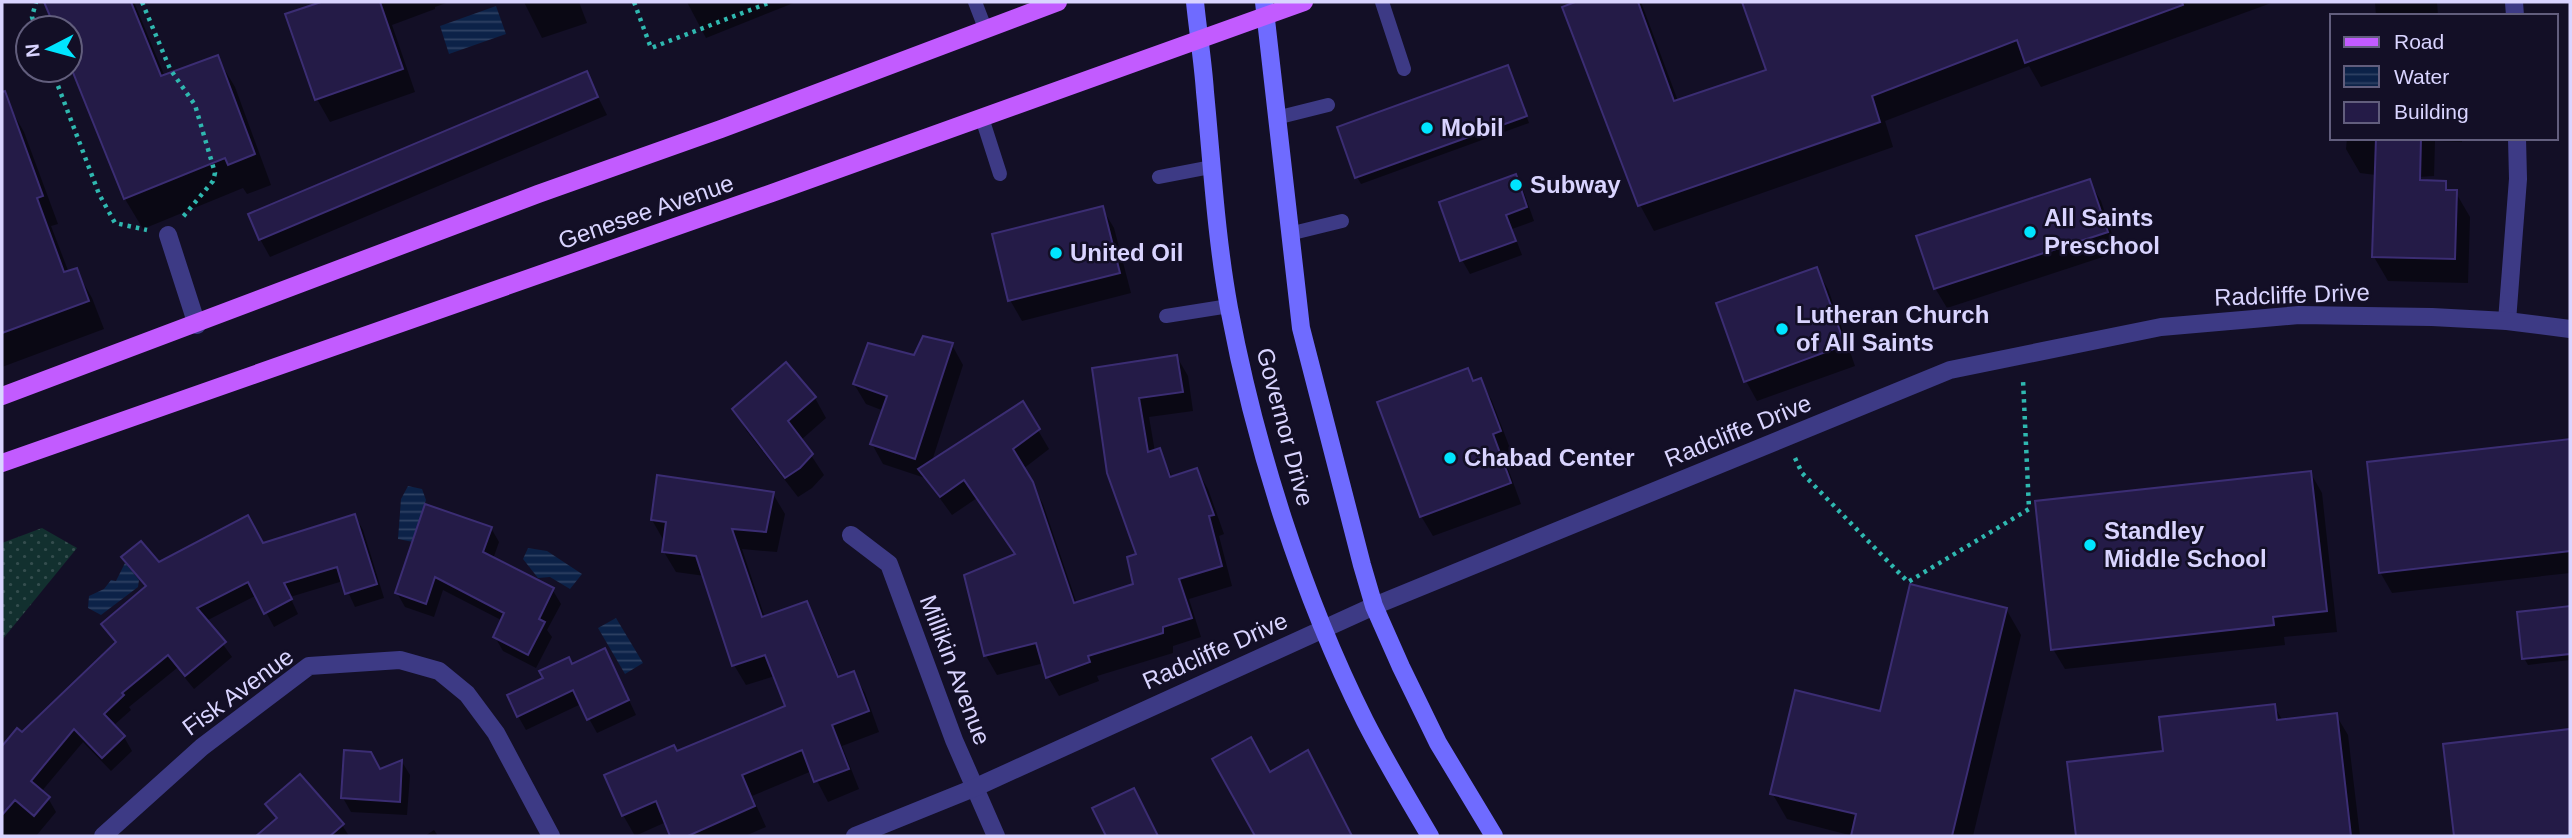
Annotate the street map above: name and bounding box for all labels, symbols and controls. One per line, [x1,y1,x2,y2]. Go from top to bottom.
north arrow [14,14,84,84]
legend [2330,14,2558,140]
text: Road [2394,30,2444,53]
text: N [21,43,44,59]
text: Water [2394,65,2449,88]
text: Building [2394,100,2469,123]
place label: Mobil [1441,114,1504,141]
marker: Mobil [1419,120,1435,136]
street label: Genesee Avenue [555,169,737,254]
place label: Subway [1530,171,1621,198]
marker: Subway [1508,177,1524,193]
place label: All Saints Preschool [2044,204,2160,259]
marker: All Saints Preschool [2022,224,2038,240]
place label: United Oil [1070,239,1183,266]
marker: United Oil [1048,245,1064,261]
street label: Radcliffe Drive [2214,278,2370,311]
place label: Lutheran Church of All Saints [1796,301,1989,356]
marker: Lutheran Church of All Saints [1774,321,1790,337]
street label: Governor Drive [1251,345,1320,509]
street label: Radcliffe Drive [1661,389,1815,472]
place label: Chabad Center [1464,444,1635,471]
marker: Chabad Center [1442,450,1458,466]
place label: Standley Middle School [2104,517,2267,572]
marker: Standley Middle School [2082,537,2098,553]
street label: Millikin Avenue [914,591,996,749]
street label: Radcliffe Drive [1138,607,1291,695]
street label: Fisk Avenue [177,642,298,741]

